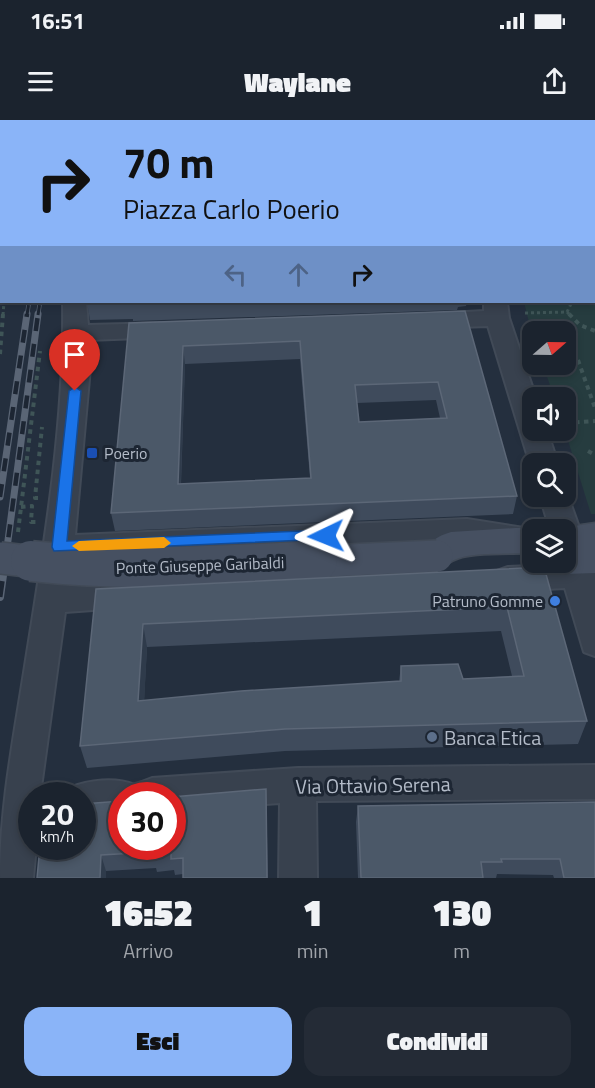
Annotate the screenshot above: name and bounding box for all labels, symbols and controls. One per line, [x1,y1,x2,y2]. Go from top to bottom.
text: 16:51 [30,4,85,38]
text: Waylane [244,61,351,102]
icon: menu [24,65,57,98]
icon: share [538,65,571,98]
text: 70 m [123,130,215,194]
icon: right [24,144,102,222]
text: Piazza Carlo Poerio [123,188,340,229]
icon: left [219,258,252,291]
icon: ahead [282,258,315,291]
icon: right [345,258,378,291]
north arrow [522,321,576,375]
map controls [522,321,576,573]
pin [49,329,100,391]
icon: arrive [58,338,91,371]
button: sound [522,387,576,441]
place label: Poerio [104,441,147,465]
marker: Poerio [85,446,99,460]
button: search [522,453,576,507]
position arrow [294,504,358,568]
button: layers [522,519,576,573]
street label: Ponte Giuseppe Garibaldi [115,550,285,580]
place label: Patruno Gomme [432,589,543,613]
marker: Patruno Gomme [548,594,562,608]
place label: Banca Etica [444,722,541,753]
marker: Banca Etica [425,730,439,744]
street label: Via Ottavio Serena [295,768,451,802]
speed limit sign: 30 [108,782,186,860]
text: 20 [40,791,74,837]
text: km/h [40,825,74,848]
text: 16:52 [104,885,193,940]
text: 1 [303,885,322,940]
text: 130 [432,885,491,940]
text: Arrivo [123,935,173,966]
text: min [297,935,328,966]
text: m [453,935,470,966]
button: Esci [24,1007,292,1076]
button: Condividi [304,1007,571,1076]

